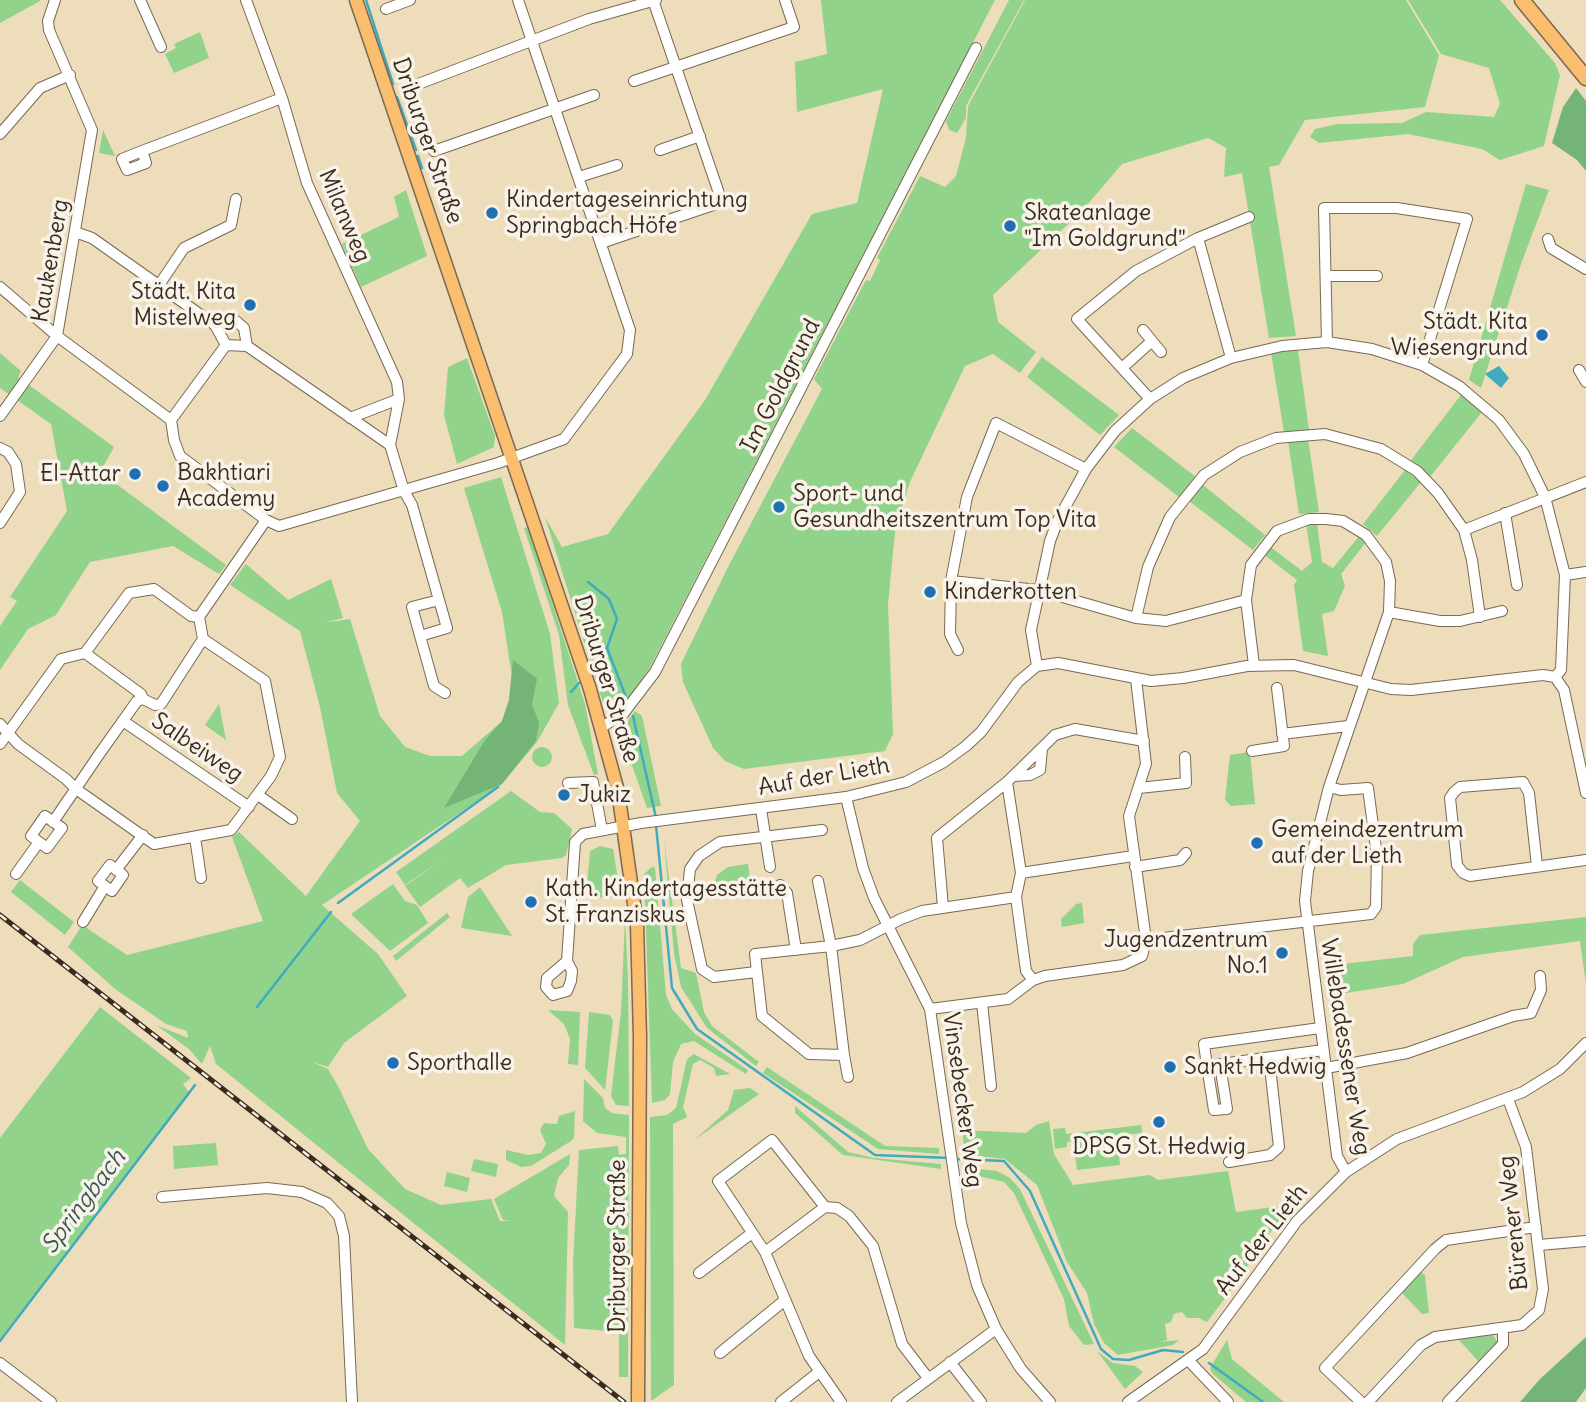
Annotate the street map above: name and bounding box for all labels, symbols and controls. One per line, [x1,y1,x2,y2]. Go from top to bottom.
street label: Driburger Straße [386,54,468,228]
street label: Milanweg [312,165,376,267]
place label: Kindertageseinrichtung Springbach Höfe [506,186,748,240]
street label: Kaukenberg [27,197,75,325]
place label: Skateanlage "Im Goldgrund" [1024,199,1186,253]
marker: Kindertageseinrichtung Springbach Höfe [484,205,500,221]
marker: Skateanlage "Im Goldgrund" [1002,218,1018,234]
place label: Städt. Kita Mistelweg [131,278,236,332]
marker: Städt. Kita Mistelweg [242,297,258,313]
place label: Städt. Kita Wiesengrund [1391,308,1528,362]
street label: Im Goldgrund [736,315,826,457]
marker: Städt. Kita Wiesengrund [1534,327,1550,343]
place label: Bakhtiari Academy [177,459,275,513]
place label: El-Attar [40,460,121,488]
marker: El-Attar [127,466,143,482]
marker: Bakhtiari Academy [155,478,171,494]
place label: Sport- und Gesundheitszentrum Top Vita [793,480,1097,534]
marker: Sport- und Gesundheitszentrum Top Vita [771,499,787,515]
place label: Kinderkotten [944,578,1077,606]
marker: Kinderkotten [922,584,938,600]
street label: Driburger Straße [567,592,645,766]
street label: Salbeiweg [146,707,248,789]
street label: Auf der Lieth [756,752,892,802]
place label: Jukiz [578,781,631,809]
marker: Jukiz [556,787,572,803]
place label: Gemeindezentrum auf der Lieth [1271,816,1464,870]
marker: Gemeindezentrum auf der Lieth [1249,835,1265,851]
place label: Kath. Kindertagesstätte St. Franziskus [545,875,787,929]
marker: Kath. Kindertagesstätte St. Franziskus [523,894,539,910]
place label: Jugendzentrum No.1 [1104,926,1268,980]
street label: Willebadessener Weg [1314,936,1376,1158]
marker: Jugendzentrum No.1 [1274,945,1290,961]
street label: Vinsebecker Weg [936,1011,988,1189]
place label: Sporthalle [407,1049,512,1077]
place label: Sankt Hedwig [1184,1053,1327,1081]
marker: Sporthalle [385,1055,401,1071]
marker: Sankt Hedwig [1162,1059,1178,1075]
marker: DPSG St. Hedwig [1151,1114,1167,1130]
place label: DPSG St. Hedwig [1072,1133,1246,1161]
water label: Springbach [36,1144,132,1260]
street label: Bürener Weg [1493,1154,1535,1292]
street label: Driburger Straße [604,1159,632,1333]
street label: Auf der Lieth [1210,1179,1314,1301]

